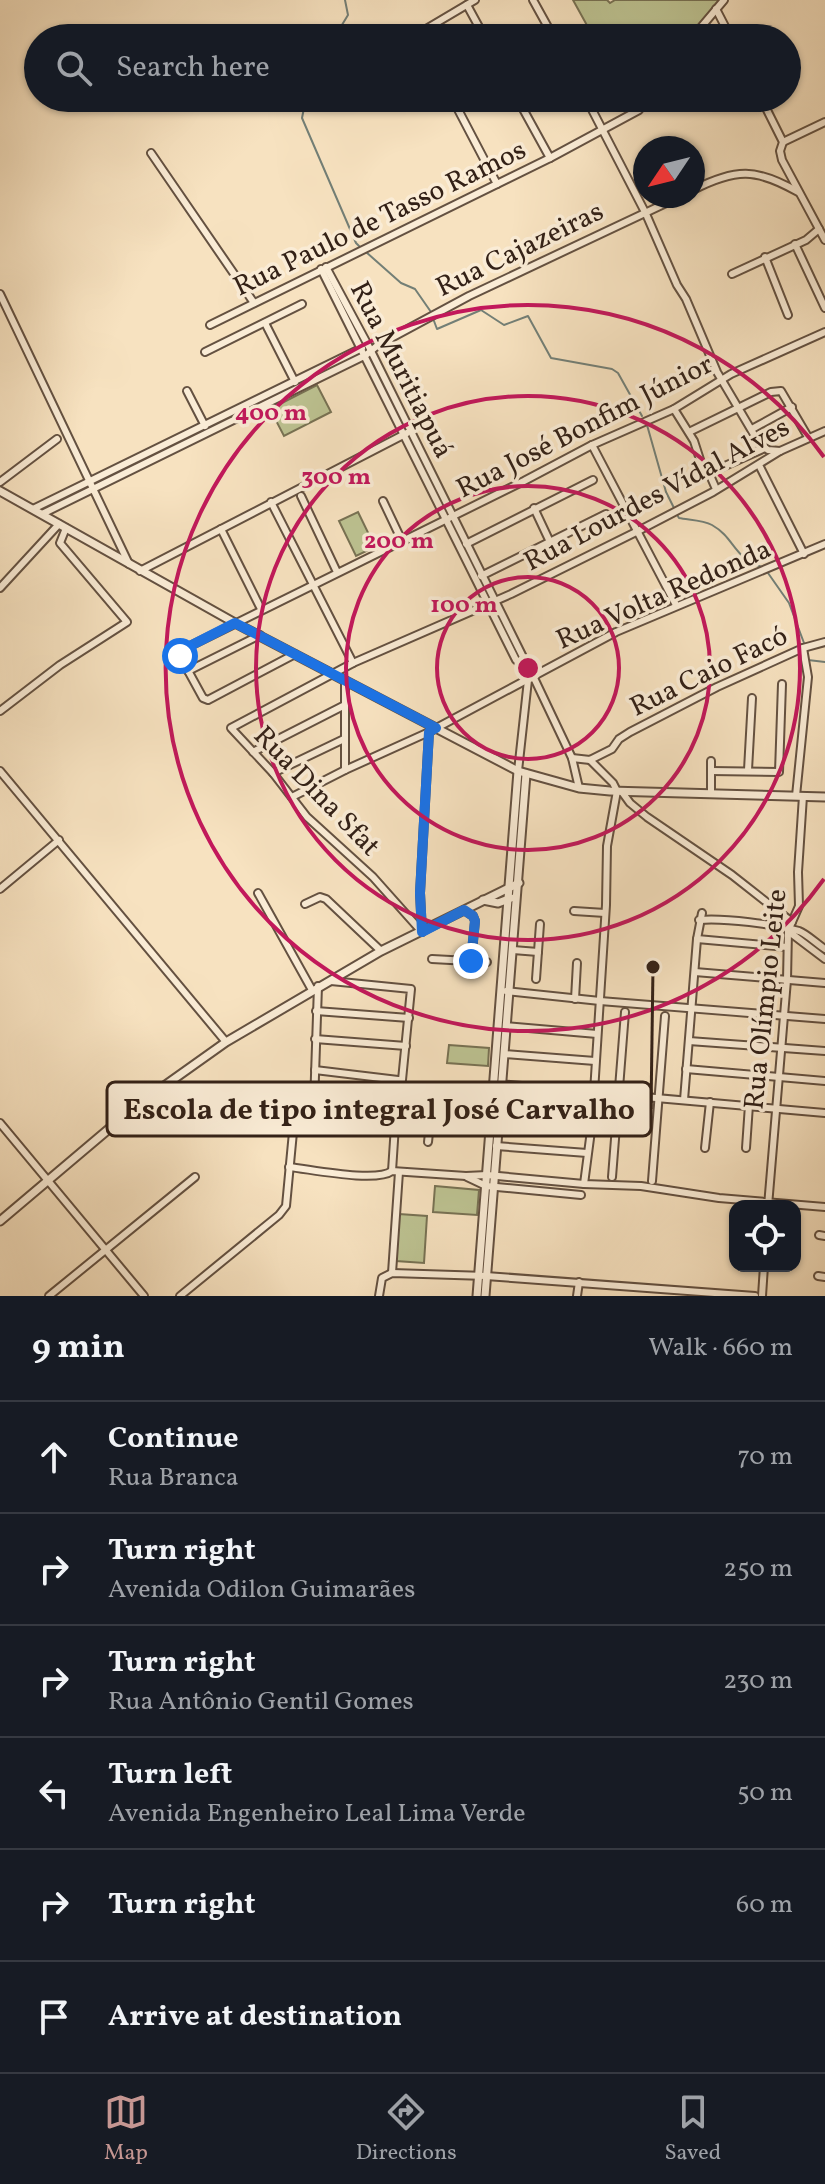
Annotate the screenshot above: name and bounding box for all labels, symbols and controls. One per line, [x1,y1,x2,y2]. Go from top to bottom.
search box [24,24,801,112]
icon: search [52,46,96,90]
text: Search here [116,47,270,89]
street label: Rua Paulo de Tasso Ramos [227,131,533,307]
north arrow [633,136,705,208]
street label: Rua Cajazeiras [430,193,610,308]
street label: Rua Muritiapuá [339,275,462,465]
street label: Rua José Bonfim Júnior [450,345,720,509]
text: 400 m [235,397,307,431]
street label: Rua Lourdes Vídal Alves [517,409,797,582]
text: 300 m [301,461,371,495]
text: 200 m [364,525,434,559]
street label: Rua Volta Redonda [550,530,778,660]
text: 100 m [430,589,498,623]
street label: Rua Caio Facó [624,617,795,727]
route start [162,638,198,674]
centre of rings [514,654,542,682]
street label: Rua Dina Sfat [244,718,389,866]
street label: Rua Olímpio Leite [736,887,797,1112]
route end [453,943,489,979]
callout: Escola de tipo integral José Carvalho [107,1082,651,1136]
text: Escola de tipo integral José Carvalho [123,1090,635,1132]
map controls [729,1200,801,1272]
button: locate [729,1200,801,1272]
text: 9 min [32,1325,125,1372]
text: Walk · 660 m [648,1330,793,1366]
text: Continue [108,1418,239,1460]
icon: ahead [32,1435,76,1479]
text: 70 m [738,1439,793,1475]
text: Rua Branca [108,1460,239,1496]
text: Turn right [108,1530,256,1572]
icon: right [32,1547,76,1591]
text: 250 m [723,1551,793,1587]
text: Avenida Odilon Guimarães [108,1572,415,1608]
text: Turn right [108,1642,256,1684]
icon: right [32,1659,76,1703]
text: 230 m [723,1663,793,1699]
text: Rua Antônio Gentil Gomes [108,1684,414,1720]
text: Turn left [108,1754,232,1796]
icon: left [32,1771,76,1815]
text: 50 m [737,1775,793,1811]
text: Avenida Engenheiro Leal Lima Verde [108,1796,526,1832]
icon: right [32,1883,76,1927]
text: Turn right [108,1884,256,1926]
text: 60 m [736,1887,793,1923]
icon: arrive [32,1995,76,2039]
text: Arrive at destination [108,1996,402,2038]
tab: Map [104,2090,148,2169]
tab: Directions [356,2090,457,2169]
tab: Saved [664,2090,721,2169]

